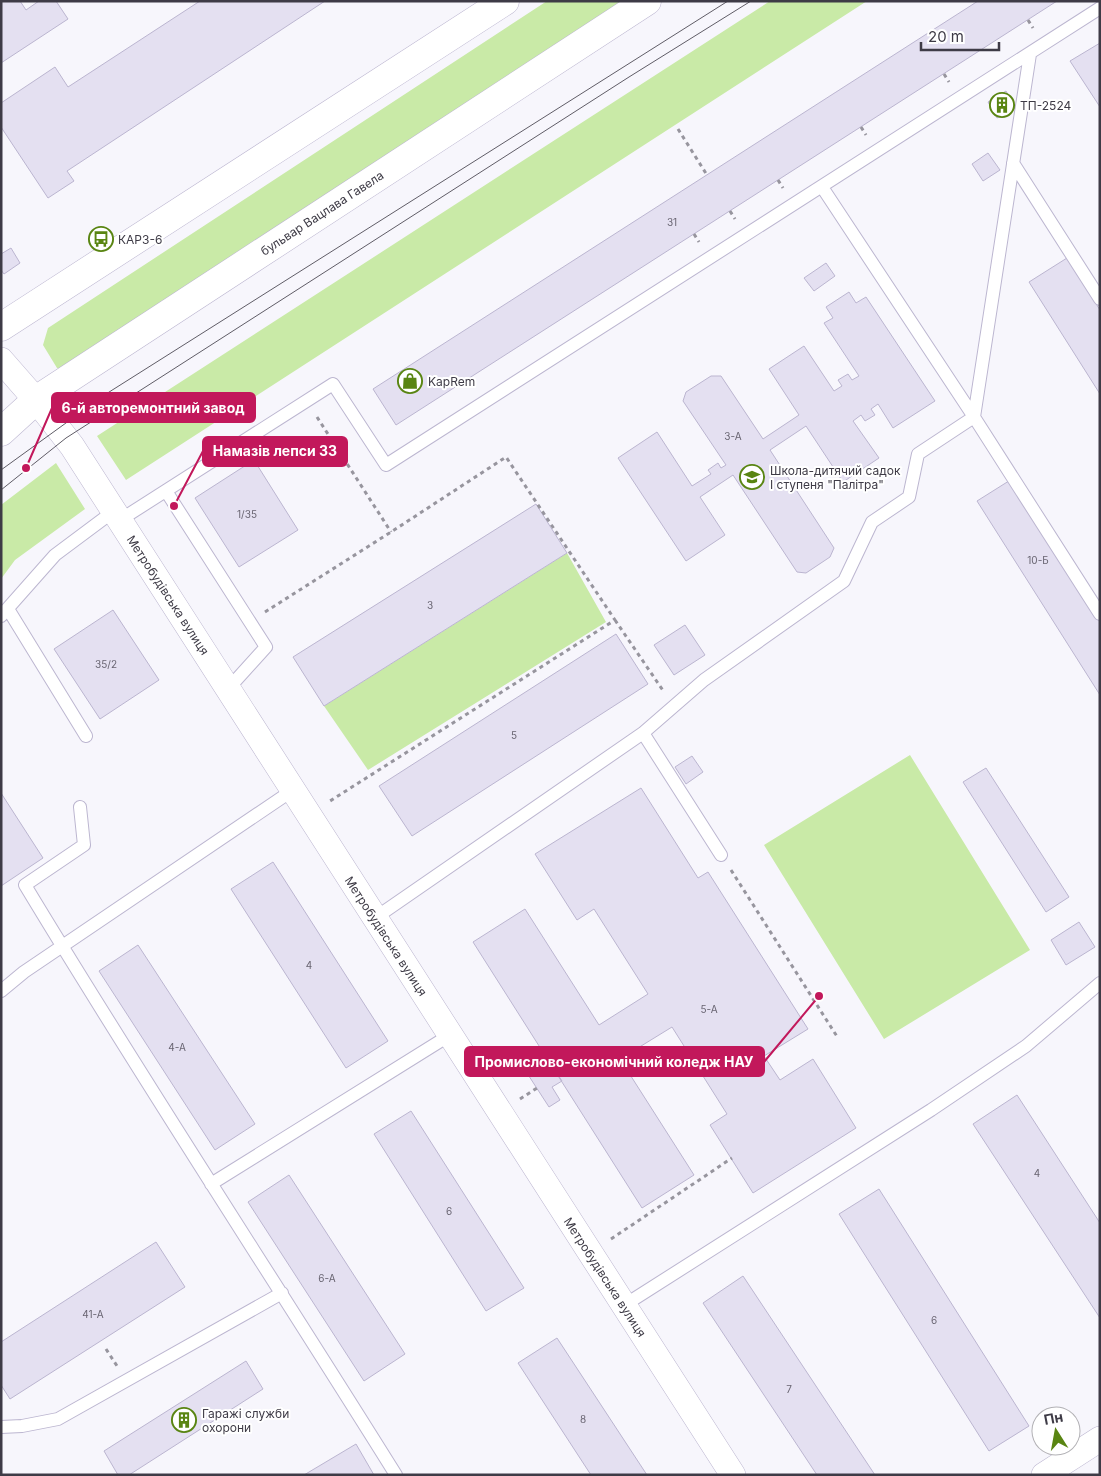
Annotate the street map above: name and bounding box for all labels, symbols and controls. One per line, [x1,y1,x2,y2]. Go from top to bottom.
scale bar [921,20,998,52]
text: 20 m [928,27,964,46]
building icon: ТП-2524 [989,92,1015,118]
place label: ТП-2524 [1020,98,1072,113]
street label: бульвар Вацлава Гавела [258,168,386,258]
house number: 31 [667,216,677,228]
bus stop icon: КАРЗ-6 [88,226,114,252]
place label: КАРЗ-6 [118,232,162,247]
shop icon: KapRem [397,368,423,394]
place label: KapRem [428,374,475,389]
callout: 6-й авторемонтний завод [52,393,255,422]
text: 6-й авторемонтний завод [61,399,245,416]
house number: 3-А [724,430,742,442]
callout: Намазів лепси 33 [203,437,347,466]
text: Намазів лепси 33 [213,442,337,459]
place label: Школа-дитячий садок І ступеня "Палітра" [770,463,901,492]
school or university icon: Школа-дитячий садок І ступеня "Палітра" [739,464,765,490]
house number: 1/35 [237,508,257,520]
street label: Метробудівська вулиця [124,532,212,658]
house number: 10-Б [1027,554,1049,566]
house number: 3 [427,599,433,611]
house number: 35/2 [95,658,117,670]
house number: 5 [511,729,517,741]
street label: Метробудівська вулиця [342,873,430,999]
house number: 4 [306,959,312,971]
house number: 5-А [700,1003,718,1015]
house number: 4-А [168,1041,186,1053]
callout: Промислово-економічний коледж НАУ [465,1047,764,1076]
text: Промислово-економічний коледж НАУ [474,1053,754,1070]
house number: 4 [1034,1167,1040,1179]
house number: 6 [446,1205,452,1217]
street label: Метробудівська вулиця [561,1214,649,1340]
house number: 6-А [318,1272,336,1284]
house number: 41-А [82,1308,104,1320]
house number: 6 [931,1314,937,1326]
house number: 7 [786,1383,792,1395]
place label: Гаражі служби охорони [202,1406,289,1435]
north arrow [1031,1406,1081,1456]
building icon: Гаражі служби охорони [171,1407,197,1433]
text: Пн [1042,1408,1064,1428]
house number: 8 [580,1413,586,1425]

